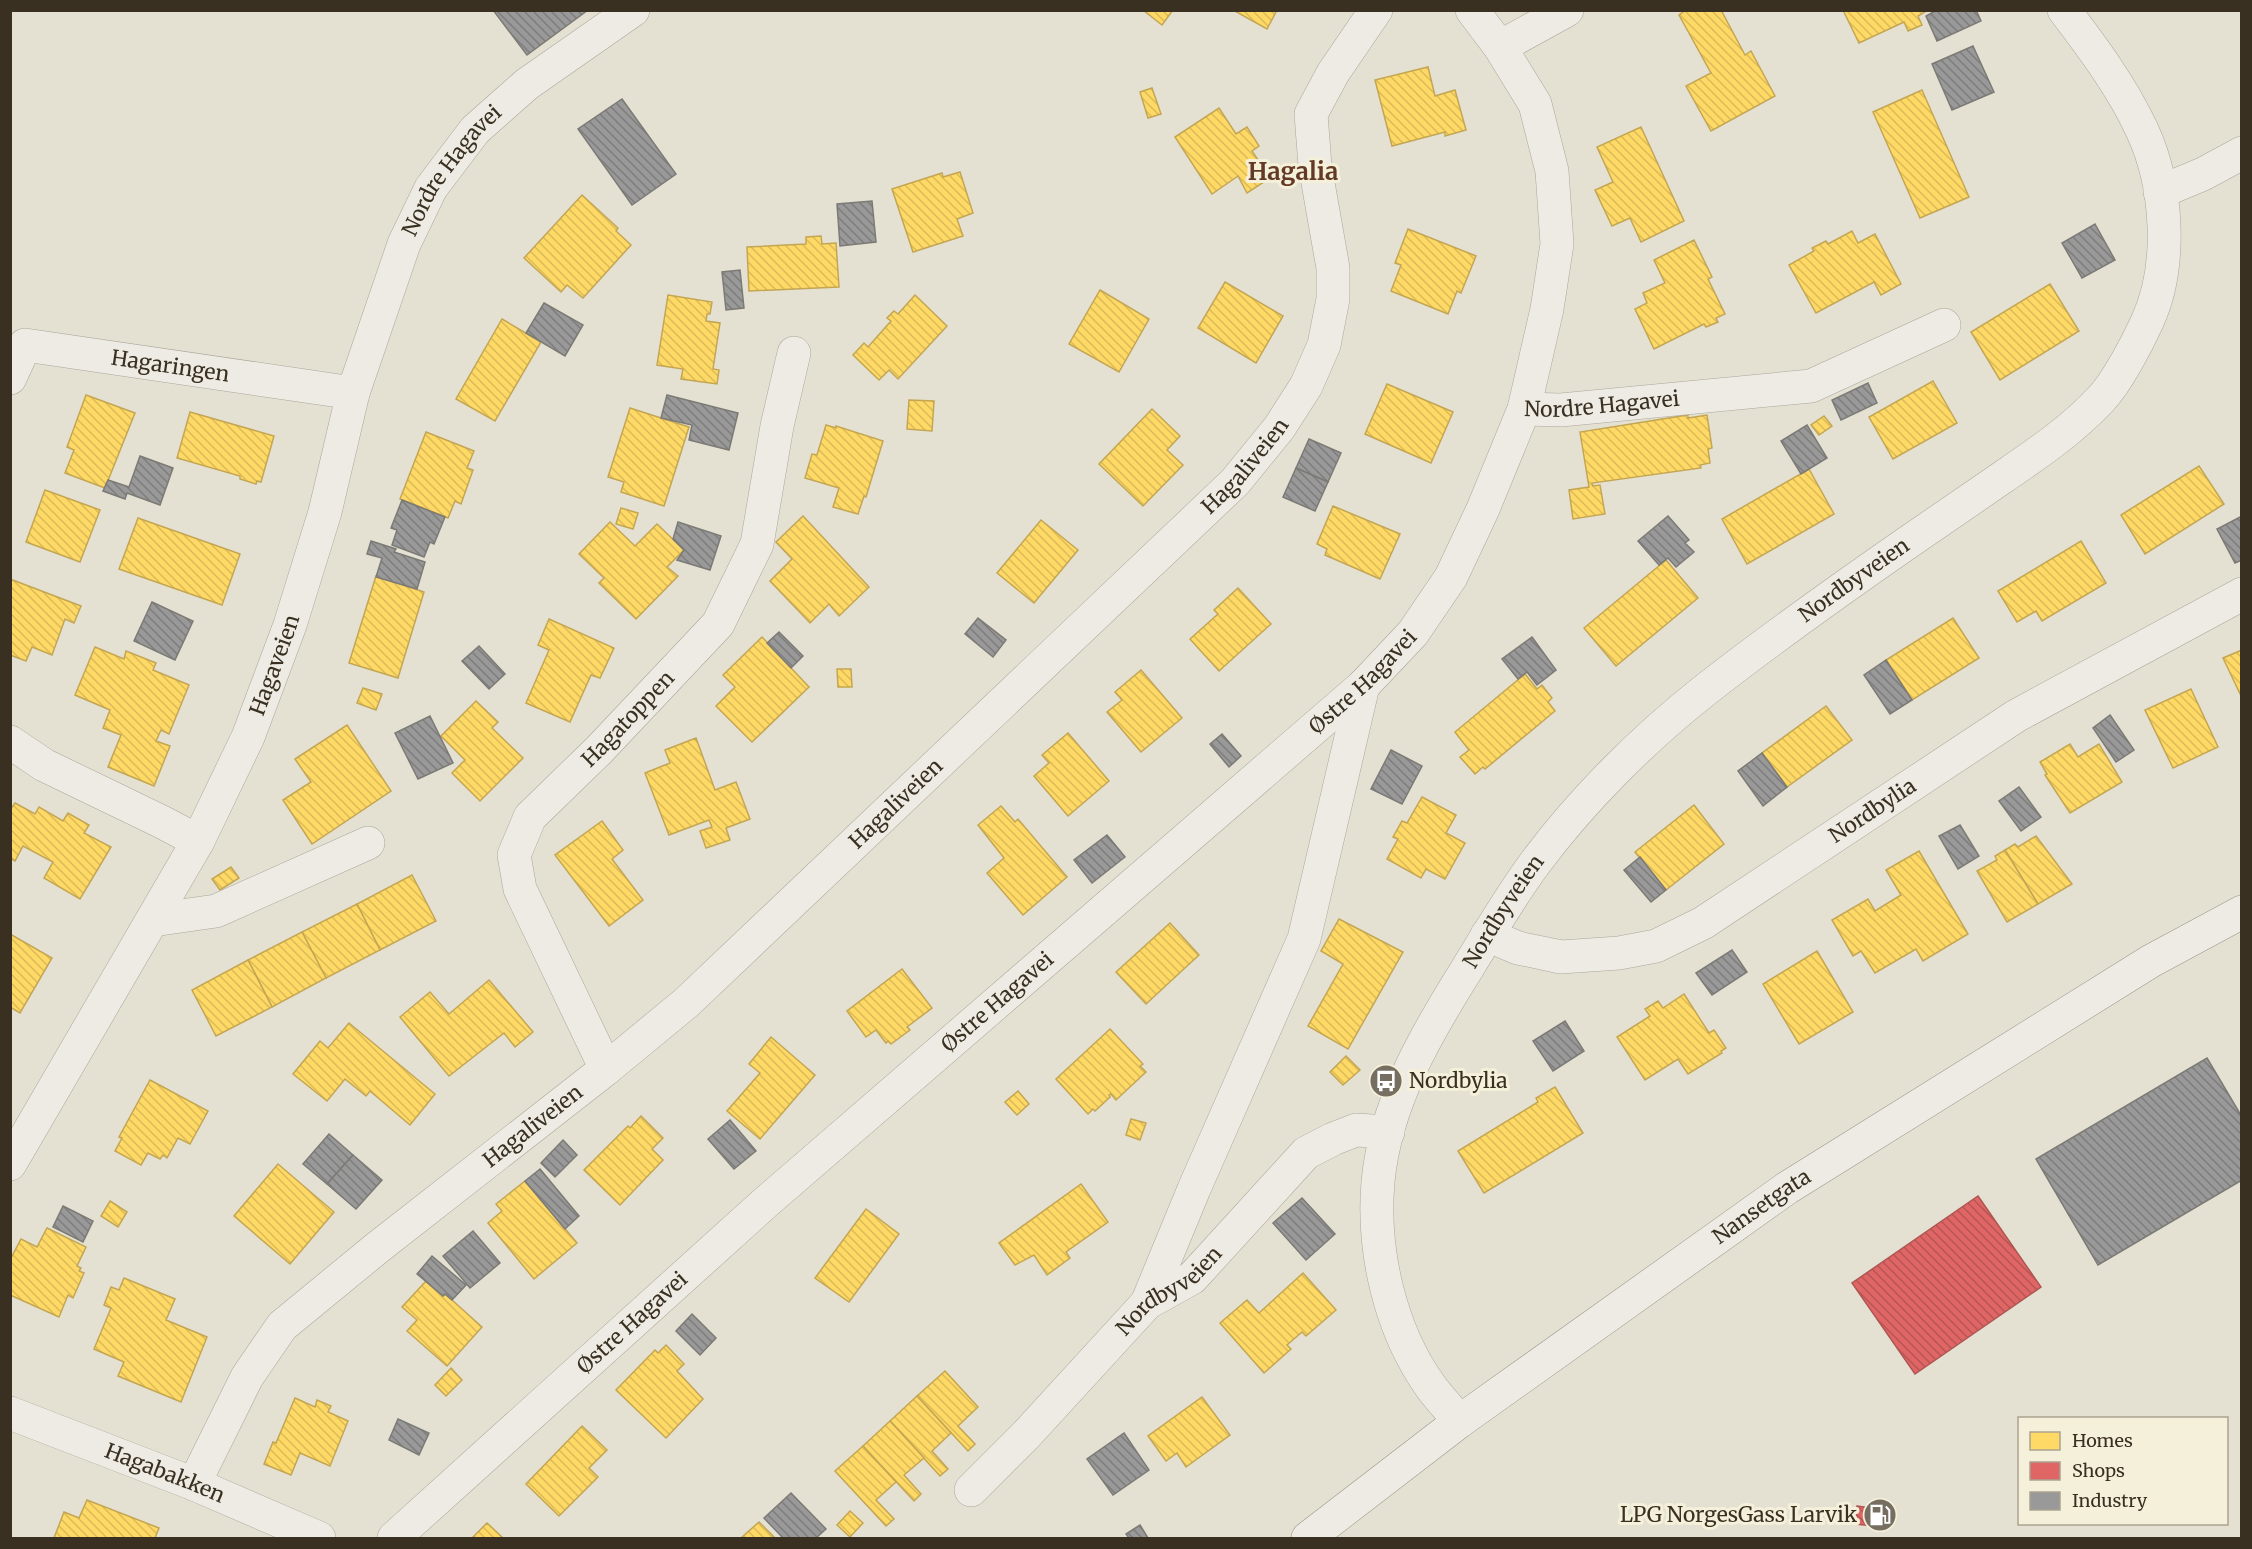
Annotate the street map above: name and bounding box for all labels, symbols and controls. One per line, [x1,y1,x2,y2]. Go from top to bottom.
street label: Nordre Hagavei [396,99,507,240]
district label: Hagalia [1248,156,1338,187]
street label: Hagaringen [109,344,231,388]
street label: Nordre Hagavei [1524,385,1681,423]
street label: Hagaliveien [1196,413,1295,520]
street label: Nordbyveien [1793,531,1914,628]
street label: Hagaveien [243,611,305,719]
street label: Østre Hagavei [1303,623,1422,740]
street label: Hagatoppen [576,665,680,773]
street label: Hagaliveien [843,752,948,854]
street label: Nordbylia [1824,772,1921,849]
street label: Nordbyveien [1457,849,1550,973]
street label: Østre Hagavei [935,946,1059,1058]
bus stop icon: Nordbylia [1368,1063,1404,1099]
place label: Nordbylia [1409,1067,1507,1094]
street label: Hagaliveien [477,1078,588,1173]
street label: Nansetgata [1707,1163,1816,1250]
street label: Nordbyveien [1110,1240,1228,1341]
street label: Østre Hagavei [571,1265,693,1379]
legend [2018,1417,2228,1525]
text: Homes [2072,1429,2133,1452]
street label: Hagabakken [101,1437,229,1509]
text: Shops [2072,1459,2125,1482]
text: Industry [2072,1489,2148,1512]
fuel station icon: LPG NorgesGass Larvik [1862,1497,1898,1533]
place label: LPG NorgesGass Larvik [1620,1501,1858,1528]

